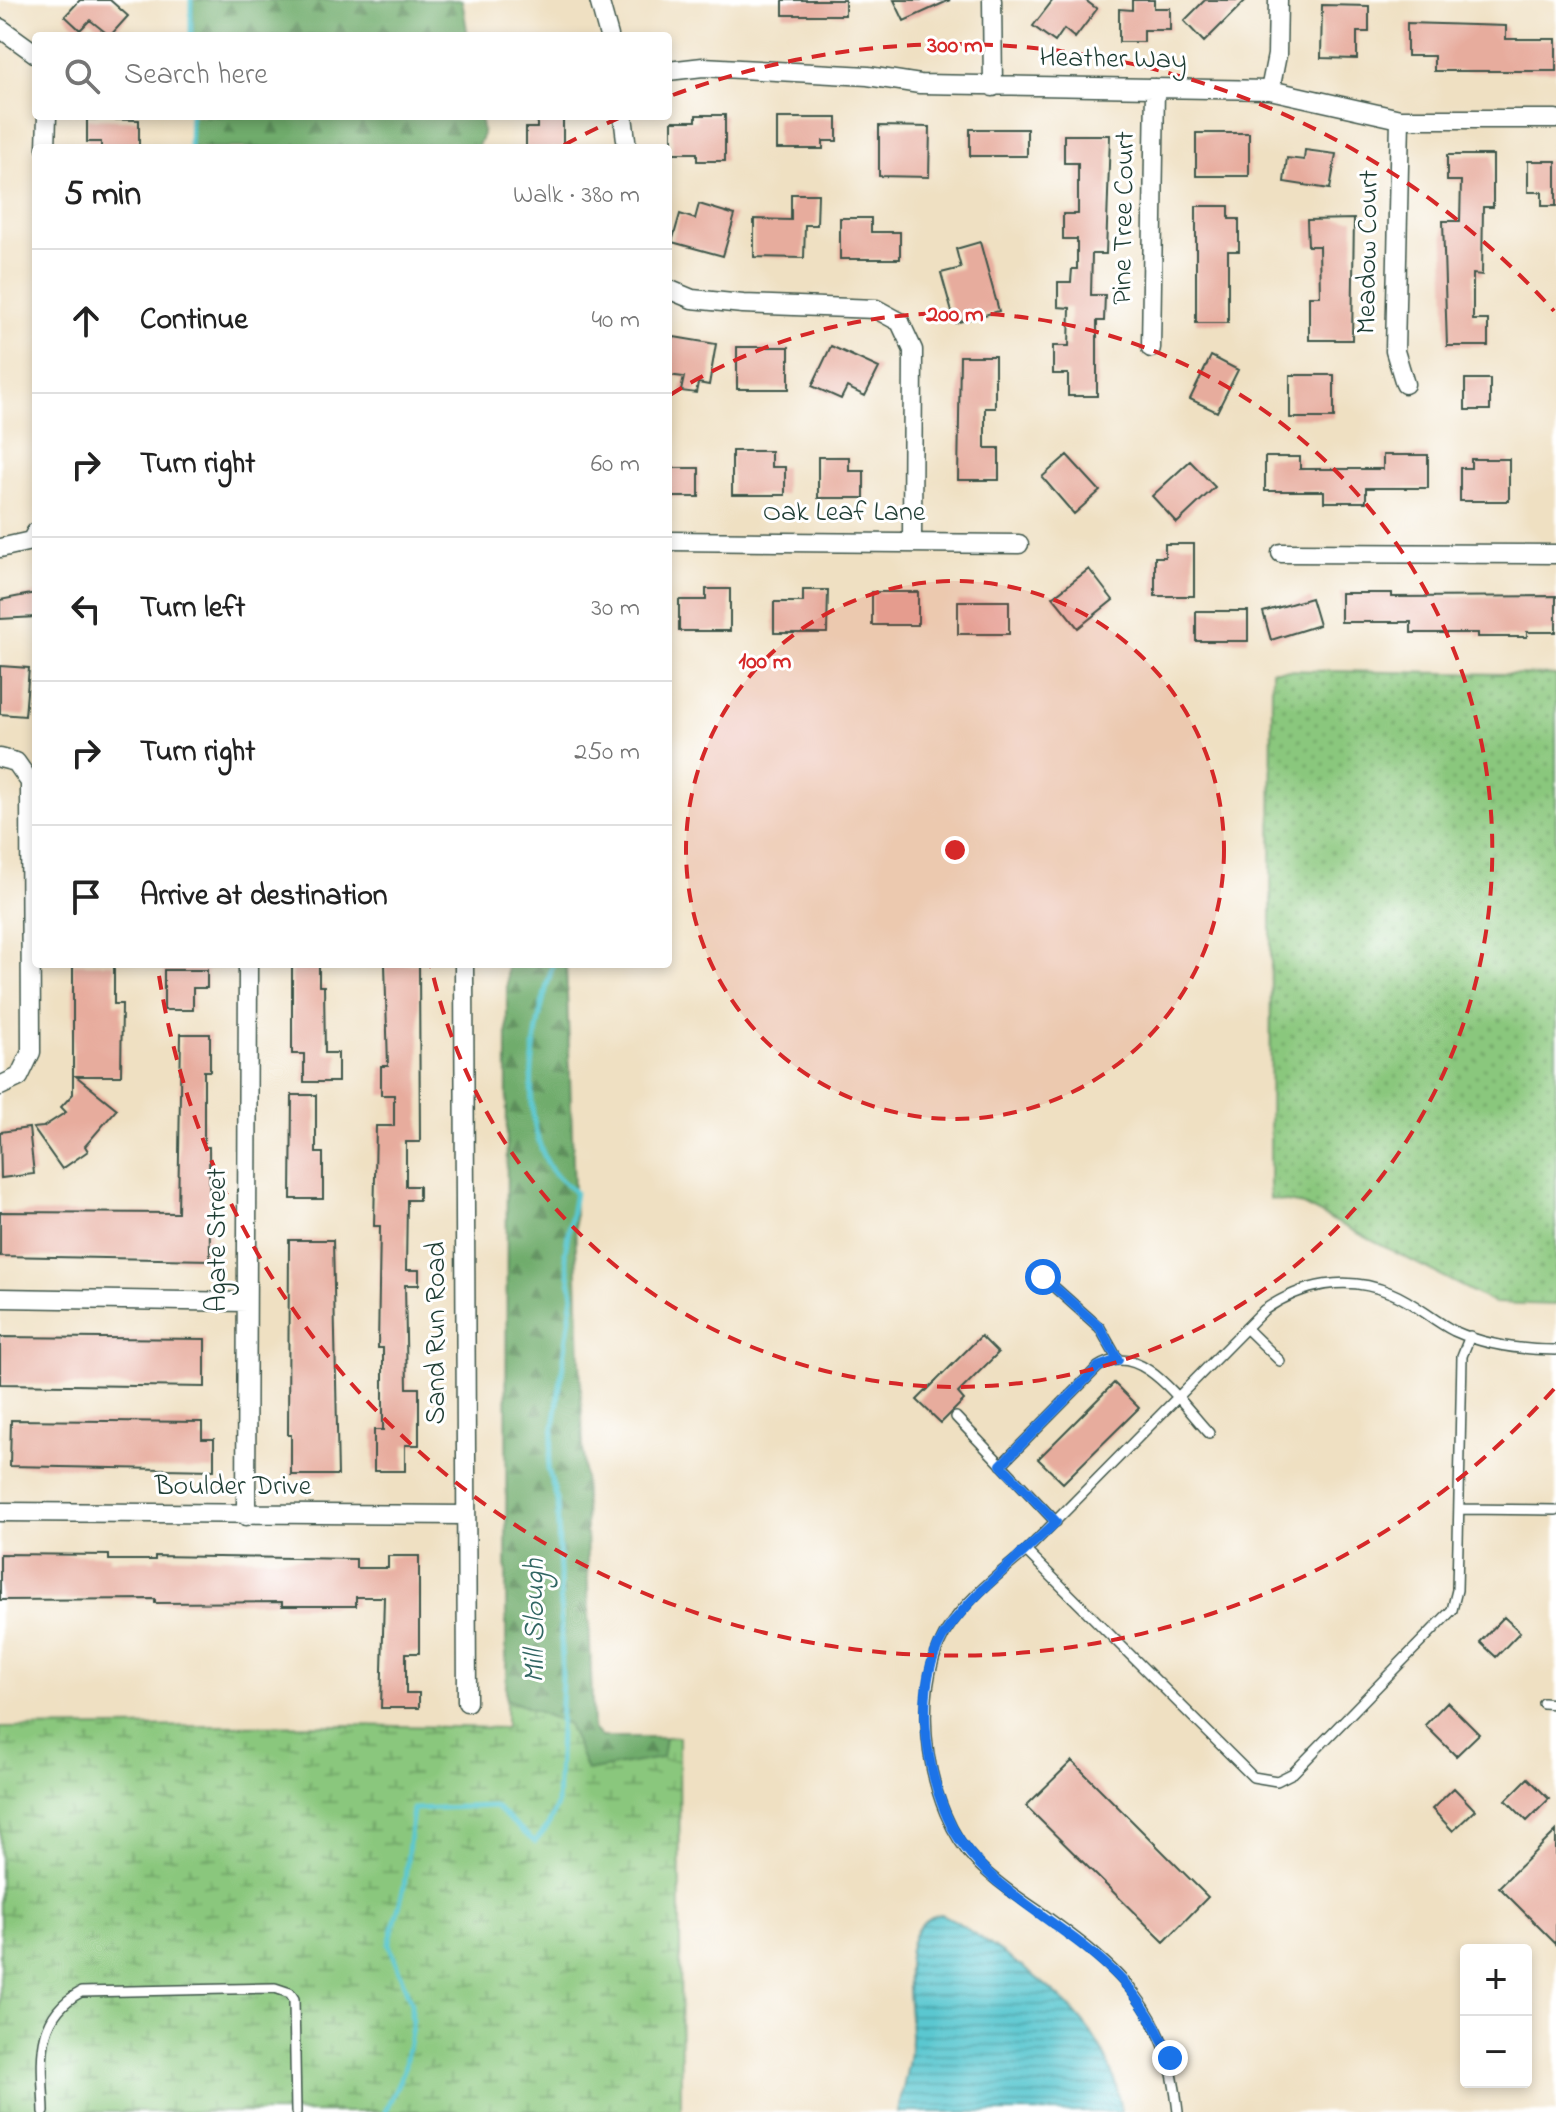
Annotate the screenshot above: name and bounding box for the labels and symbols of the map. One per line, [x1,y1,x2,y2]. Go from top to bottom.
text: 300 m [926,29,983,64]
street label: Heather Way [1039,38,1187,82]
street label: Pine Tree Court [1103,131,1147,305]
street label: Meadow Court [1347,170,1391,334]
text: 200 m [925,298,984,333]
street label: Oak Leaf Lane [763,493,926,534]
text: 100 m [739,645,792,680]
centre of rings [941,836,969,864]
street label: Agate Street [198,1168,239,1312]
street label: Sand Run Road [417,1241,458,1424]
route start [1025,1259,1061,1295]
street label: Boulder Drive [154,1467,312,1508]
water label: Mill Slough [514,1558,558,1683]
route end [1152,2040,1188,2076]

